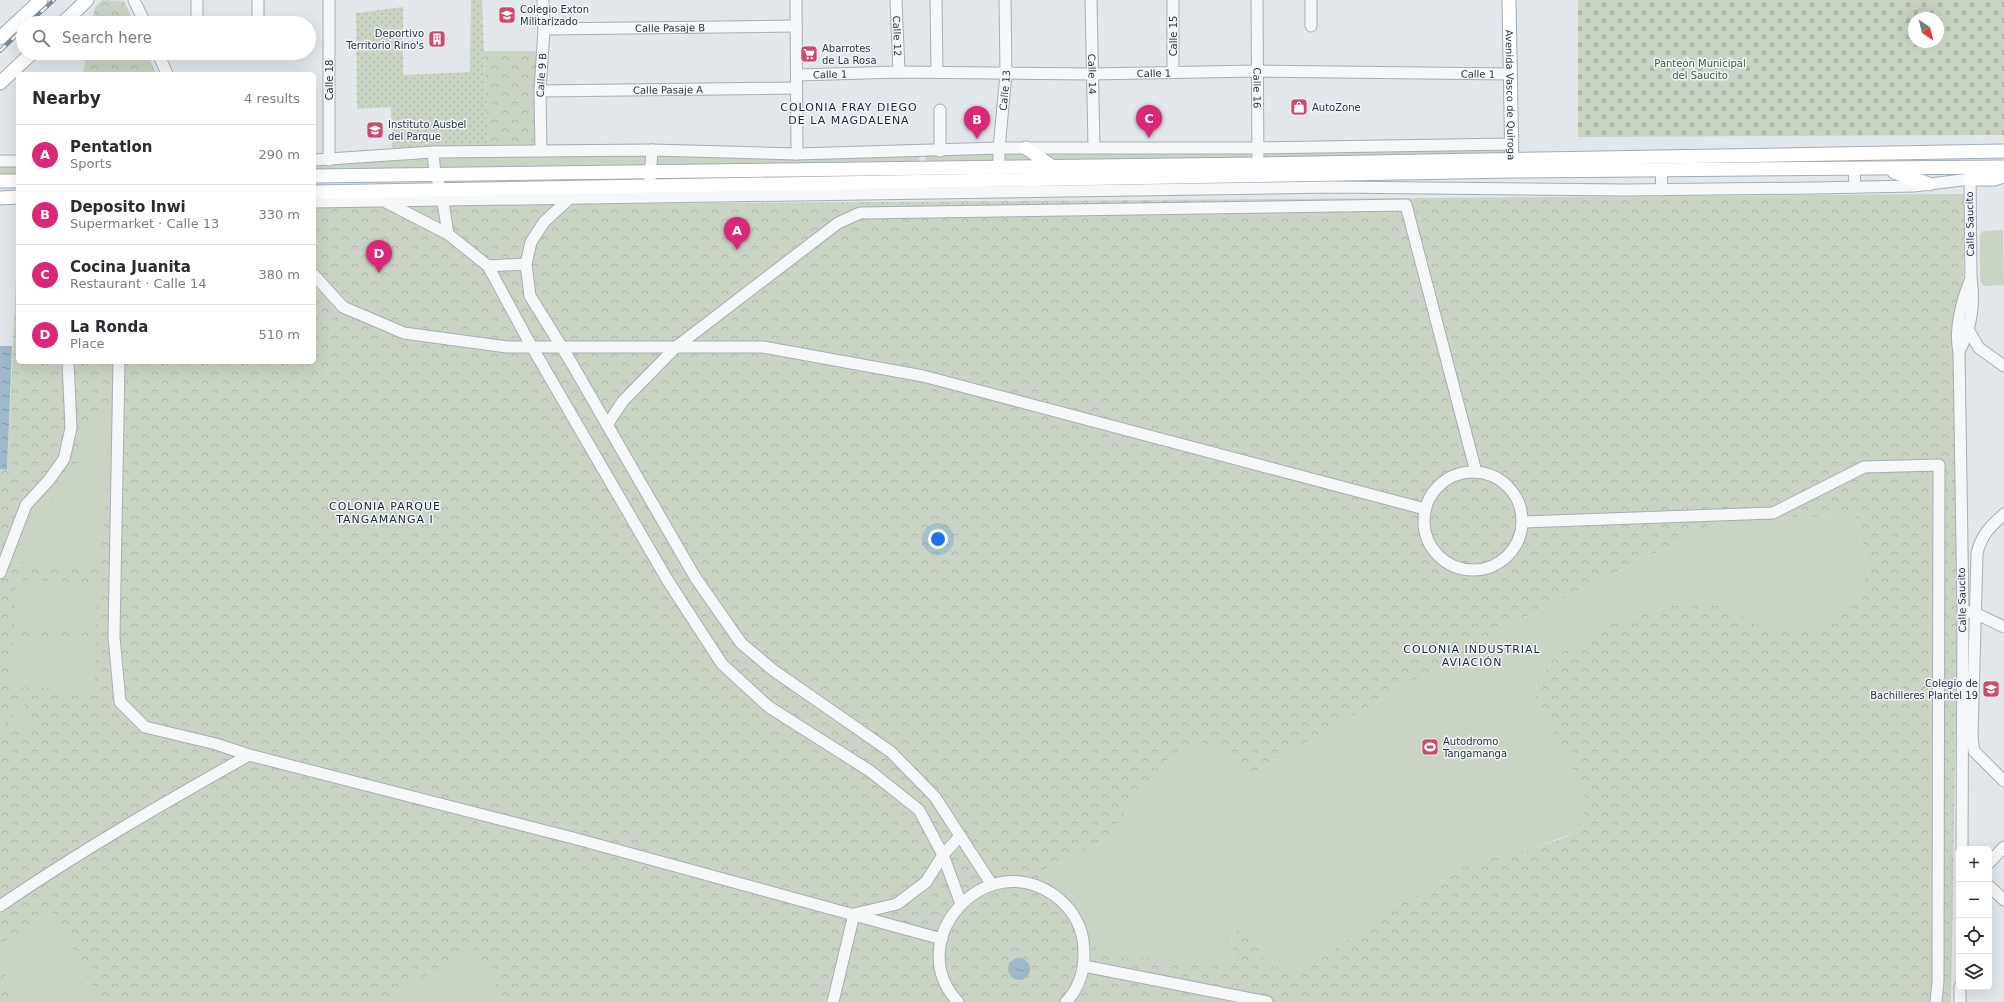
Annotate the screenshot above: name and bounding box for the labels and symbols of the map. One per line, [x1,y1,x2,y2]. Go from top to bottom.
place label: Colegio Exton Militarizado [520,4,589,27]
school or university icon: Colegio Exton Militarizado [497,5,517,25]
north arrow [1908,12,1944,48]
street label: Calle 12 [891,15,904,57]
street label: Calle 15 [1168,16,1179,56]
street label: Calle Pasaje B [635,22,705,33]
place label: Deportivo Territorio Rino's [345,28,424,51]
building icon: Deportivo Territorio Rino's [427,29,447,49]
street label: Avenida Vasco de Quiroga [1504,30,1517,160]
place label: Abarrotes de La Rosa [822,43,877,66]
supermarket icon: Abarrotes de La Rosa [799,44,819,64]
street label: Calle 9 B [534,52,548,97]
street label: Calle 14 [1087,53,1098,94]
park label: Panteón Municipal del Saucito [1654,58,1746,81]
street label: Calle 18 [324,60,335,100]
street label: Calle 1 [1137,67,1171,79]
street label: Calle 1 [813,68,847,80]
street label: Calle 16 [1252,68,1263,108]
street label: Calle 1 [1461,68,1495,79]
street label: Calle 13 [997,70,1012,111]
street label: Calle Pasaje A [633,84,703,95]
shop icon: AutoZone [1289,97,1309,117]
district label: COLONIA FRAY DIEGO DE LA MAGDALENA [780,101,918,127]
place label: AutoZone [1312,102,1361,113]
pin: C [1136,105,1162,138]
pin: B [964,106,990,139]
place label: Instituto Ausbel del Parque [388,119,466,142]
school or university icon: Instituto Ausbel del Parque [365,120,385,140]
street label: Calle Saucito [1964,191,1976,257]
pin: A [724,217,750,250]
pin: D [366,240,392,273]
district label: COLONIA PARQUE TANGAMANGA I [329,500,441,526]
your location [928,529,948,549]
street label: Calle Saucito [1956,567,1968,633]
district label: COLONIA INDUSTRIAL AVIACIÓN [1403,643,1541,669]
place label: Colegio de Bachilleres Plantel 19 [1870,678,1978,701]
school or university icon: Colegio de Bachilleres Plantel 19 [1981,679,2001,699]
place label: Autodromo Tangamanga [1442,736,1507,759]
sports icon: Autodromo Tangamanga [1420,737,1440,757]

